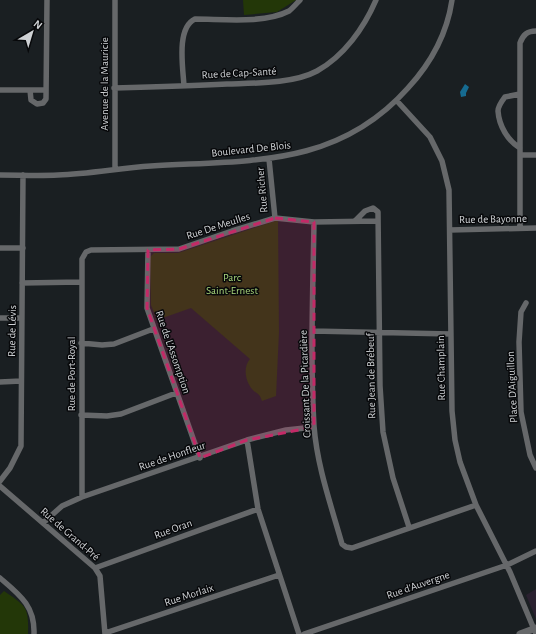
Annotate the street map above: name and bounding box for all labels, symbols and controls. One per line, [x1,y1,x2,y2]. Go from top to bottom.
north arrow [12,12,52,52]
text: N [31,18,44,31]
street label: Avenue de la Mauricie [99,37,110,131]
street label: Rue de Cap-Santé [201,66,277,80]
street label: Boulevard De Blois [211,139,291,159]
street label: Rue Richer [254,166,269,213]
street label: Rue De Meulles [185,211,251,241]
street label: Rue de Bayonne [459,213,527,225]
park label: Parc Saint-Ernest [206,272,258,296]
street label: Rue de Lévis [6,305,18,357]
street label: Rue de L'Assomption [154,309,192,395]
street label: Croissant De la Picardière [298,330,312,438]
street label: Rue Jean de Brébeuf [365,332,377,419]
street label: Rue Champlain [435,335,447,401]
street label: Rue de Port-Royal [66,337,77,411]
street label: Place D'Aiguillon [505,351,519,423]
street label: Rue de Honfleur [137,439,207,473]
street label: Rue de Grand-Pré [38,505,102,563]
street label: Rue Oran [153,517,193,541]
street label: Rue d'Auvergne [385,569,451,601]
street label: Rue Morlaix [163,582,215,608]

